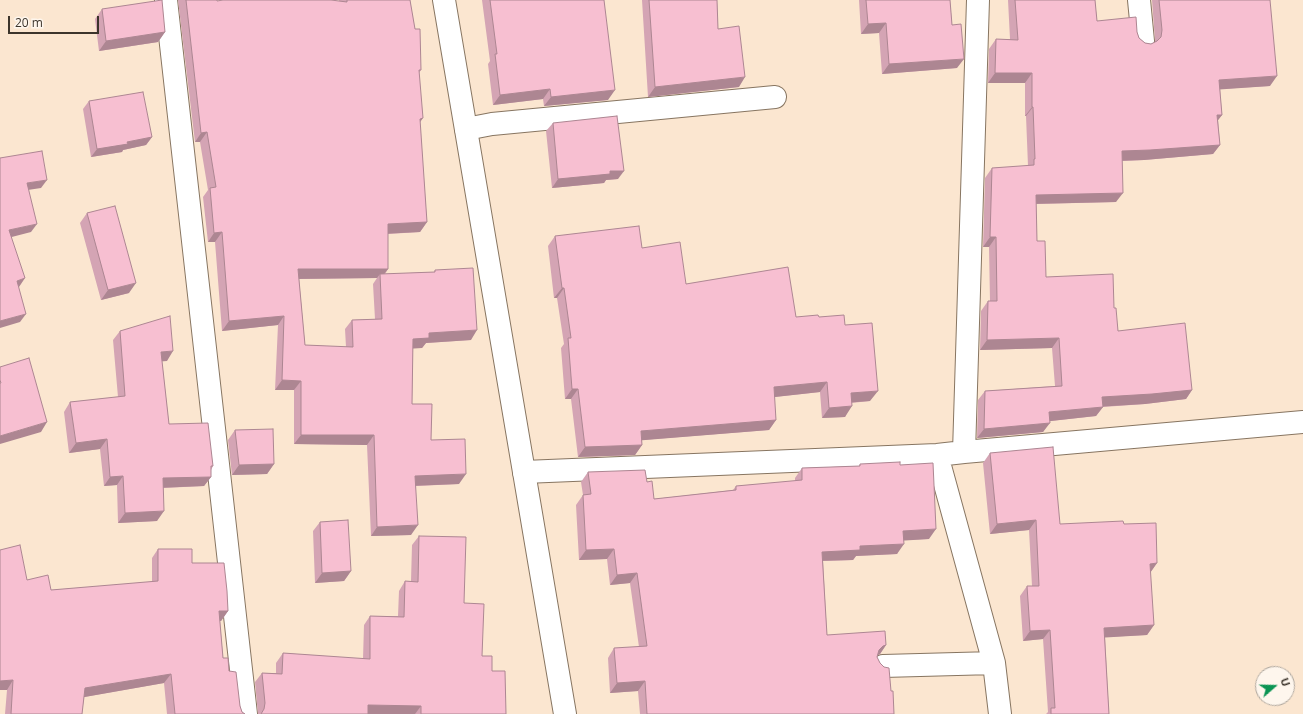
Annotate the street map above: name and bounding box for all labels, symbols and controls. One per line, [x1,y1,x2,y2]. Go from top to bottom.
scale bar [10,8,101,34]
text: 20 m [15,14,43,31]
north arrow [1255,666,1295,706]
text: U [1277,676,1294,689]

